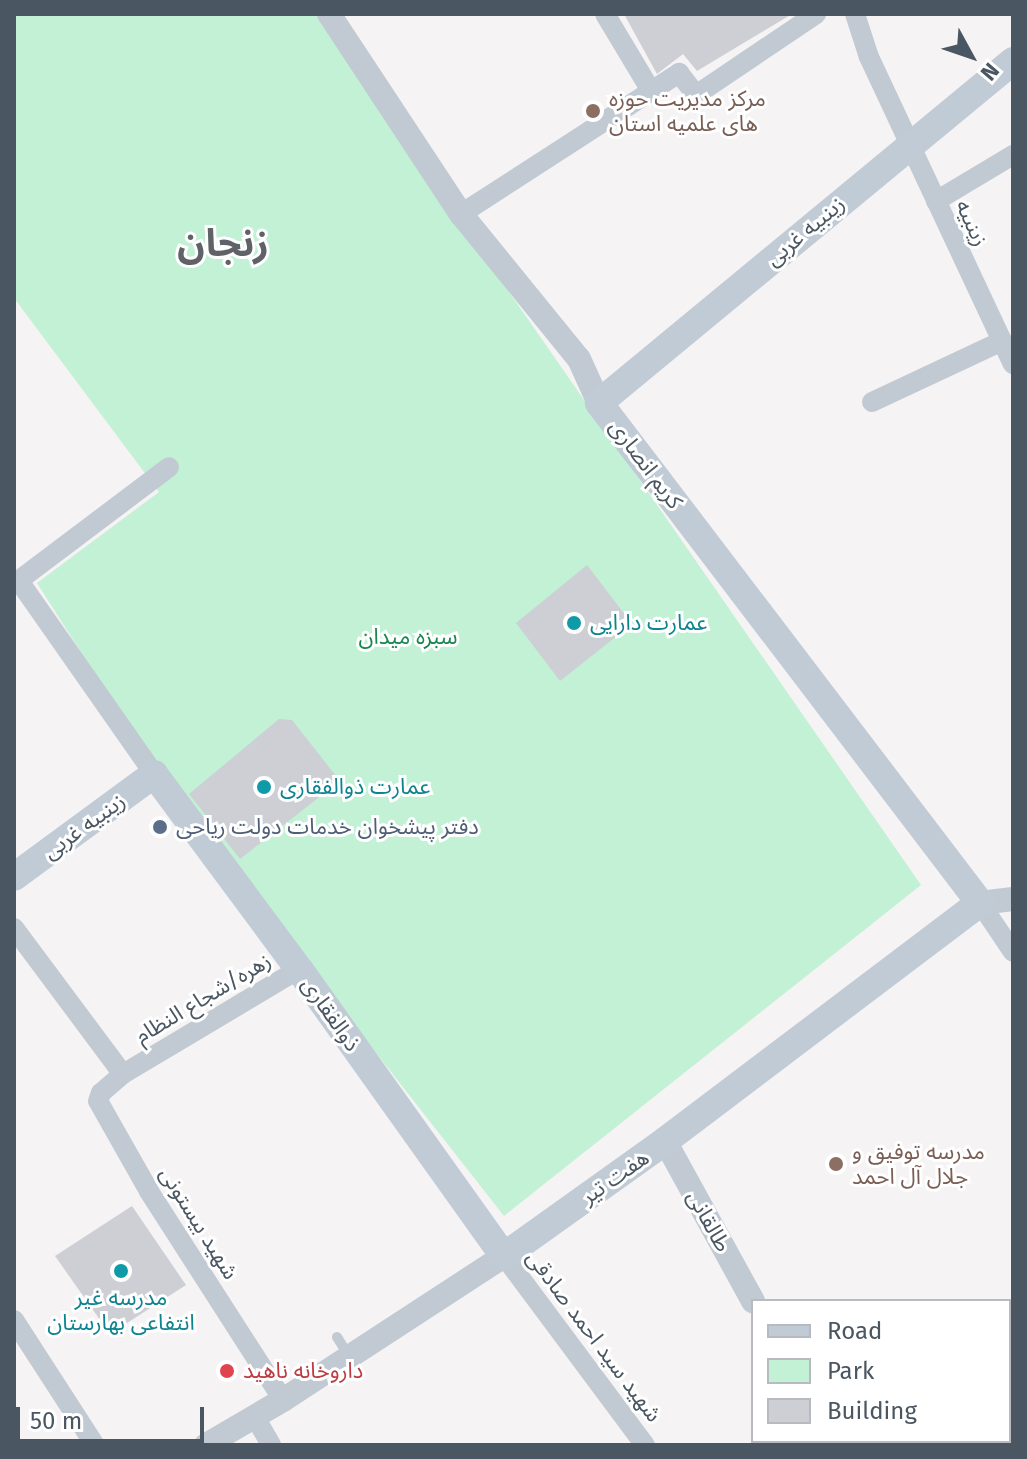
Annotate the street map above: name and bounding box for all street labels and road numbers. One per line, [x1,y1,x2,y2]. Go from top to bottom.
street label: زینبیه غربی [760,190,850,272]
street label: زینبیه [950,196,994,250]
street label: کریم انصاری [604,414,688,514]
street label: زینبیه غربی [38,787,130,865]
street label: زهره/شجاع النظام [130,947,276,1049]
street label: ذوالفقاری [296,972,366,1056]
street label: هفت تیر [576,1144,654,1210]
street label: شهید بیستونی [154,1162,244,1284]
street label: طالقانی [681,1186,737,1256]
street label: شهید سید احمد صادقی [521,1245,667,1427]

